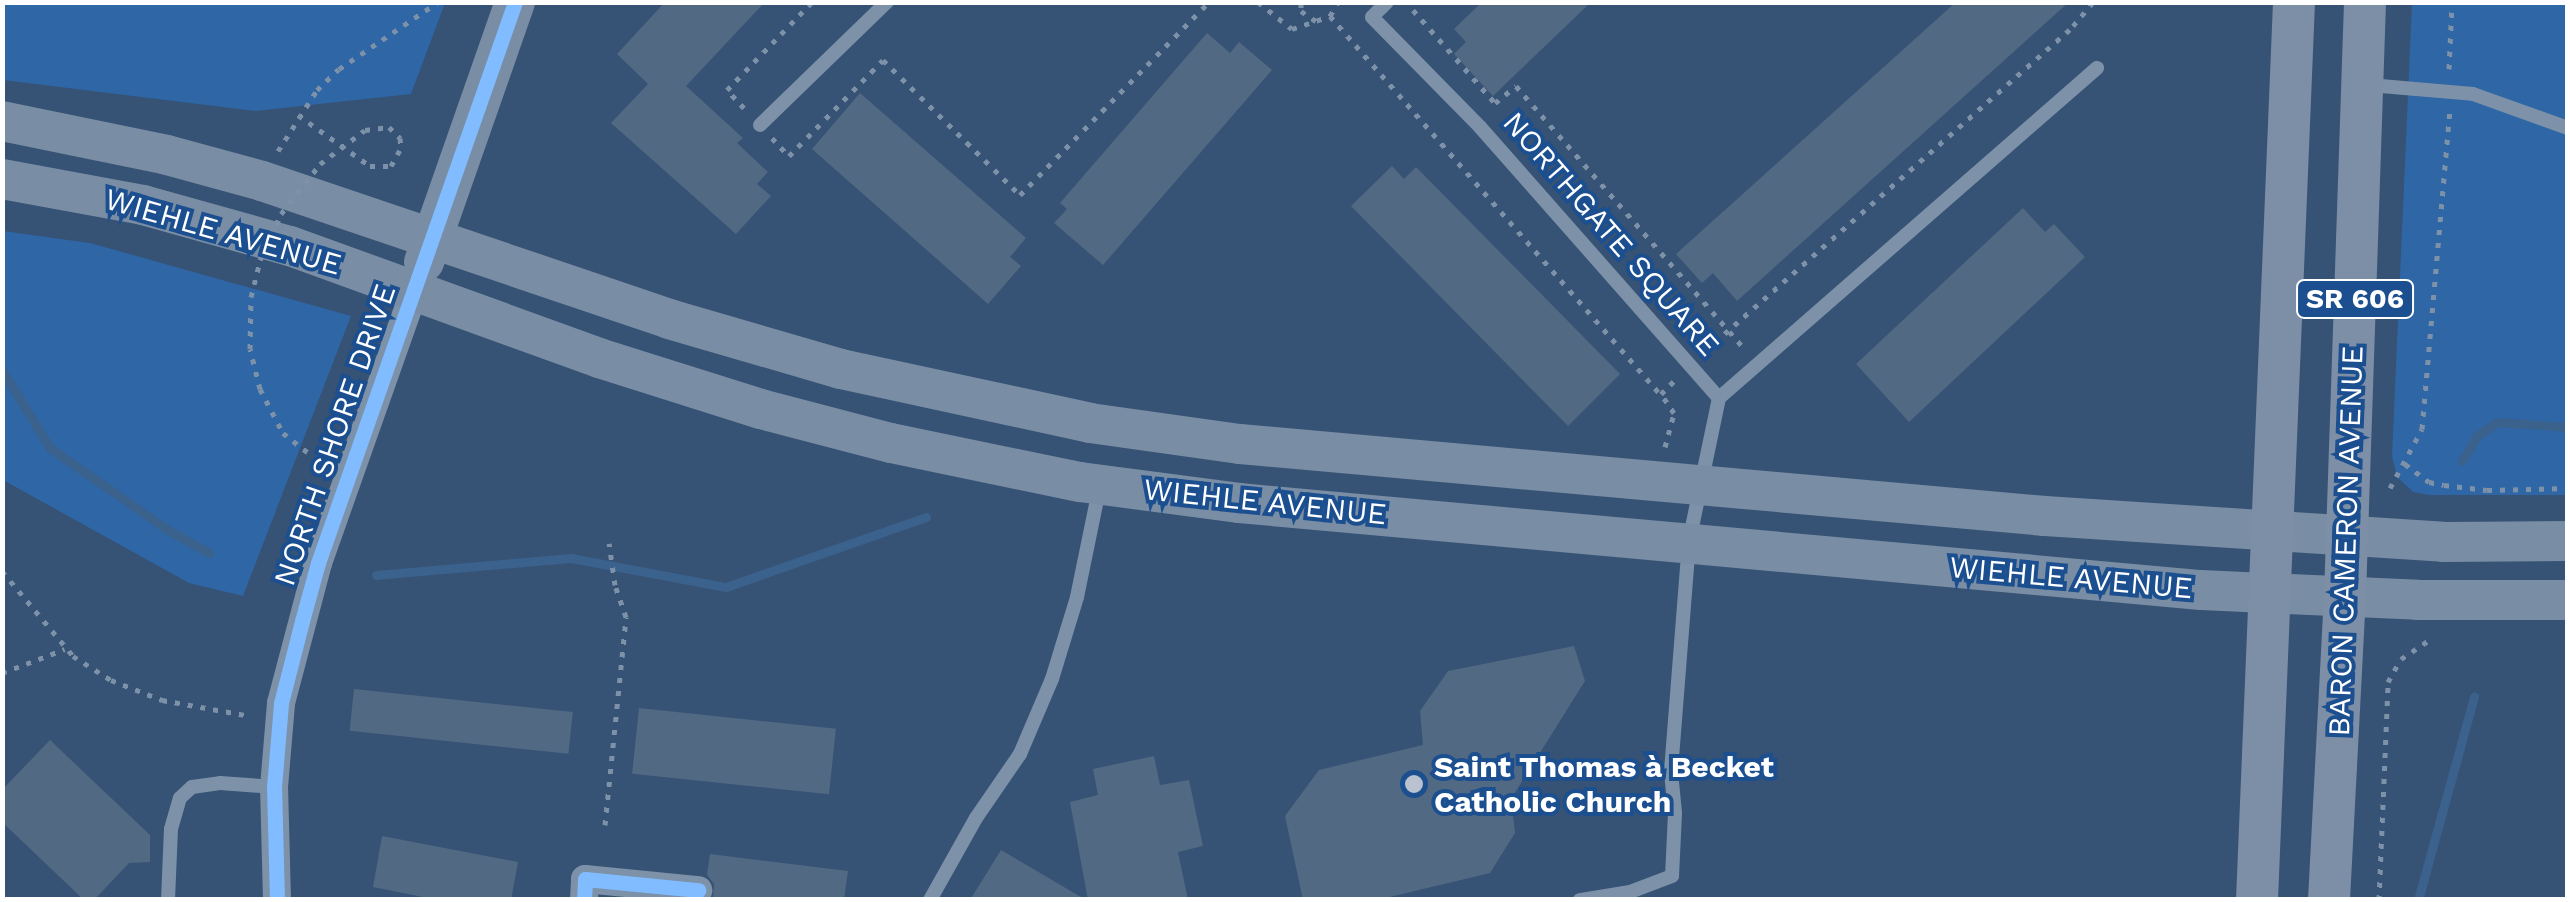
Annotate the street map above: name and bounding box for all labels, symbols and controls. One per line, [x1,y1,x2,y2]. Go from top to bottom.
street label: NORTHGATE SQUARE [1495,105,1727,363]
street label: WIEHLE AVENUE [100,181,346,283]
road number: SR 606 [2295,276,2415,322]
street label: NORTH SHORE DRIVE [267,280,403,590]
street label: BARON CAMERON AVENUE [2321,344,2371,738]
street label: WIEHLE AVENUE [1141,471,1389,533]
street label: WIEHLE AVENUE [1947,549,2195,607]
place label: Saint Thomas à Becket Catholic Church [1434,749,1775,820]
marker: Saint Thomas à Becket Catholic Church [1403,773,1425,795]

